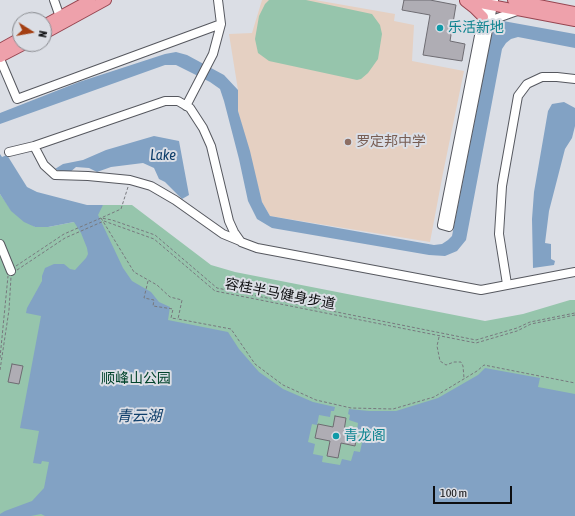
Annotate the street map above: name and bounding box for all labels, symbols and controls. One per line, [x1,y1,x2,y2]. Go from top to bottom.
north arrow [12,12,52,52]
place label: 乐活新地 [448,20,504,36]
marker: 乐活新地 [435,23,445,33]
text: N [36,30,49,38]
place label: 罗定邦中学 [356,134,426,150]
marker: 罗定邦中学 [343,137,353,147]
water label: Lake [150,146,176,164]
street label: 容桂半马健身步道 [223,275,337,313]
park label: 顺峰山公园 [101,371,171,387]
water label: 青云湖 [117,407,161,425]
place label: 青龙阁 [344,428,386,444]
marker: 青龙阁 [331,431,341,441]
scale bar [435,478,514,504]
text: 100 m [440,486,467,500]

